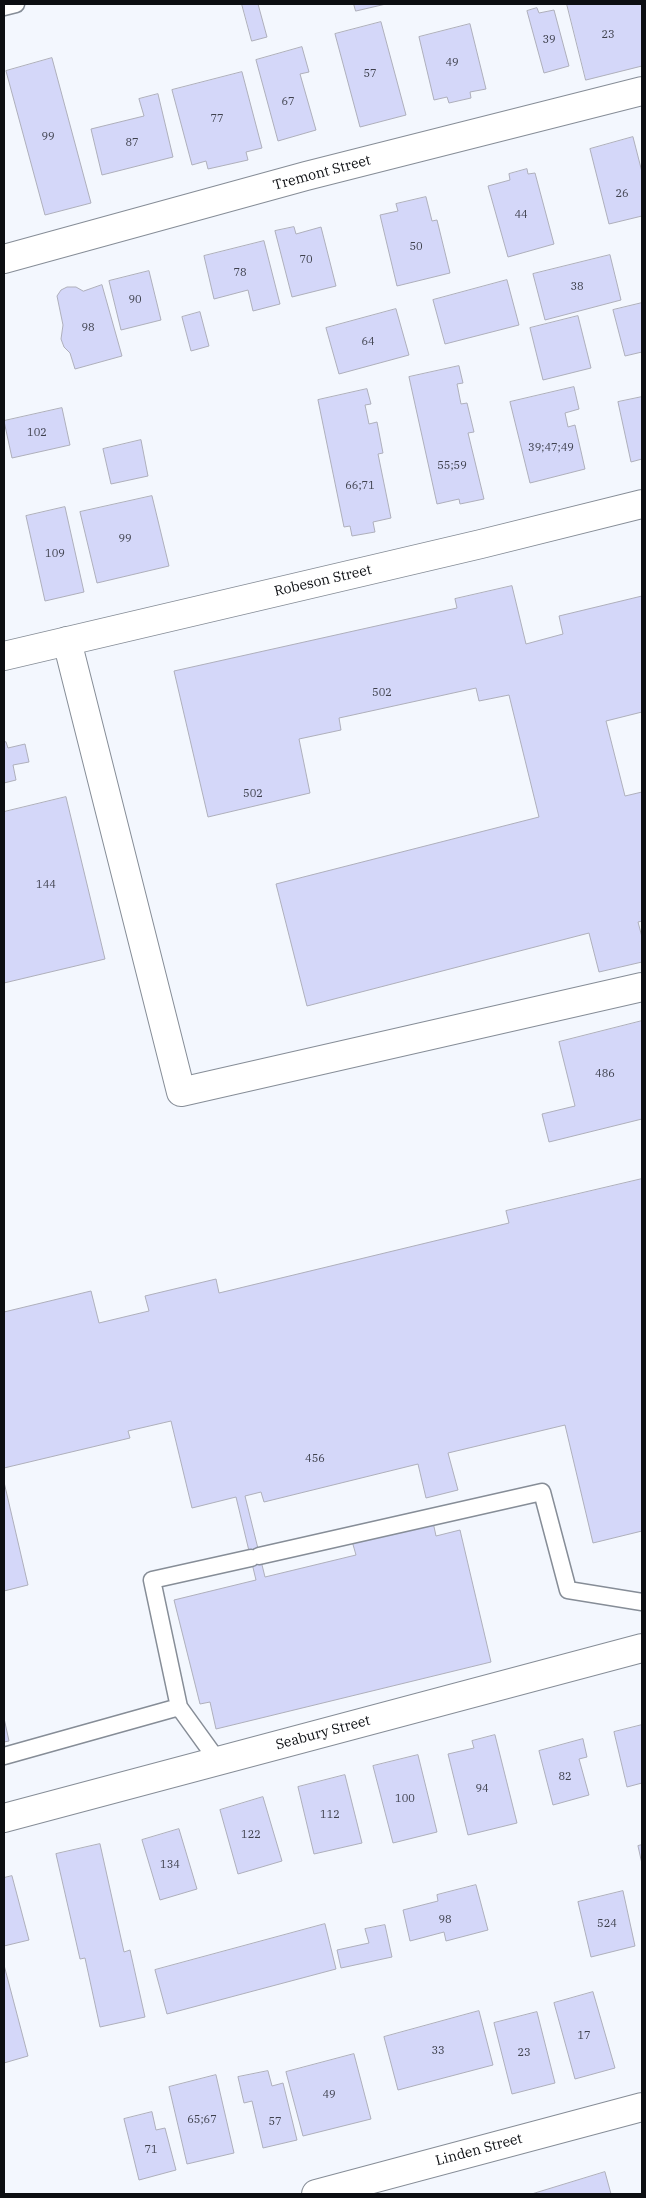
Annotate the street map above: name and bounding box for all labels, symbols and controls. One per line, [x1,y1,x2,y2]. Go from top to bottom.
house number: 23 [601,28,615,42]
house number: 39 [542,33,556,47]
house number: 49 [445,56,459,70]
house number: 57 [363,67,377,81]
house number: 67 [281,95,295,109]
house number: 77 [210,112,224,126]
house number: 99 [41,130,55,144]
house number: 87 [125,136,139,150]
street label: Tremont Street [271,152,373,194]
house number: 26 [615,187,629,201]
house number: 44 [514,208,528,222]
house number: 50 [409,240,423,254]
house number: 70 [299,253,313,267]
house number: 78 [233,266,247,280]
house number: 38 [570,280,584,294]
house number: 90 [128,293,142,307]
house number: 98 [81,321,95,335]
house number: 64 [361,335,375,349]
house number: 102 [27,426,47,440]
house number: 39;47;49 [528,441,574,455]
house number: 55;59 [437,459,467,473]
house number: 66;71 [345,479,375,493]
house number: 99 [118,532,132,546]
house number: 109 [45,547,65,561]
street label: Robeson Street [273,562,373,600]
house number: 502 [372,686,392,700]
house number: 502 [243,787,263,801]
house number: 144 [36,878,56,892]
house number: 486 [595,1067,615,1081]
house number: 456 [305,1452,325,1466]
street label: Seabury Street [274,1712,372,1754]
house number: 82 [558,1770,572,1784]
house number: 94 [475,1782,489,1796]
house number: 100 [395,1792,415,1806]
house number: 112 [320,1808,340,1822]
house number: 122 [241,1828,261,1842]
house number: 134 [160,1858,180,1872]
house number: 98 [438,1913,452,1927]
house number: 524 [597,1917,617,1931]
house number: 17 [577,2029,591,2043]
house number: 33 [431,2044,445,2058]
house number: 23 [517,2046,531,2060]
house number: 49 [322,2088,336,2102]
house number: 65;67 [187,2113,217,2127]
house number: 57 [268,2115,282,2129]
street label: Linden Street [434,2130,524,2170]
house number: 71 [144,2143,158,2157]

